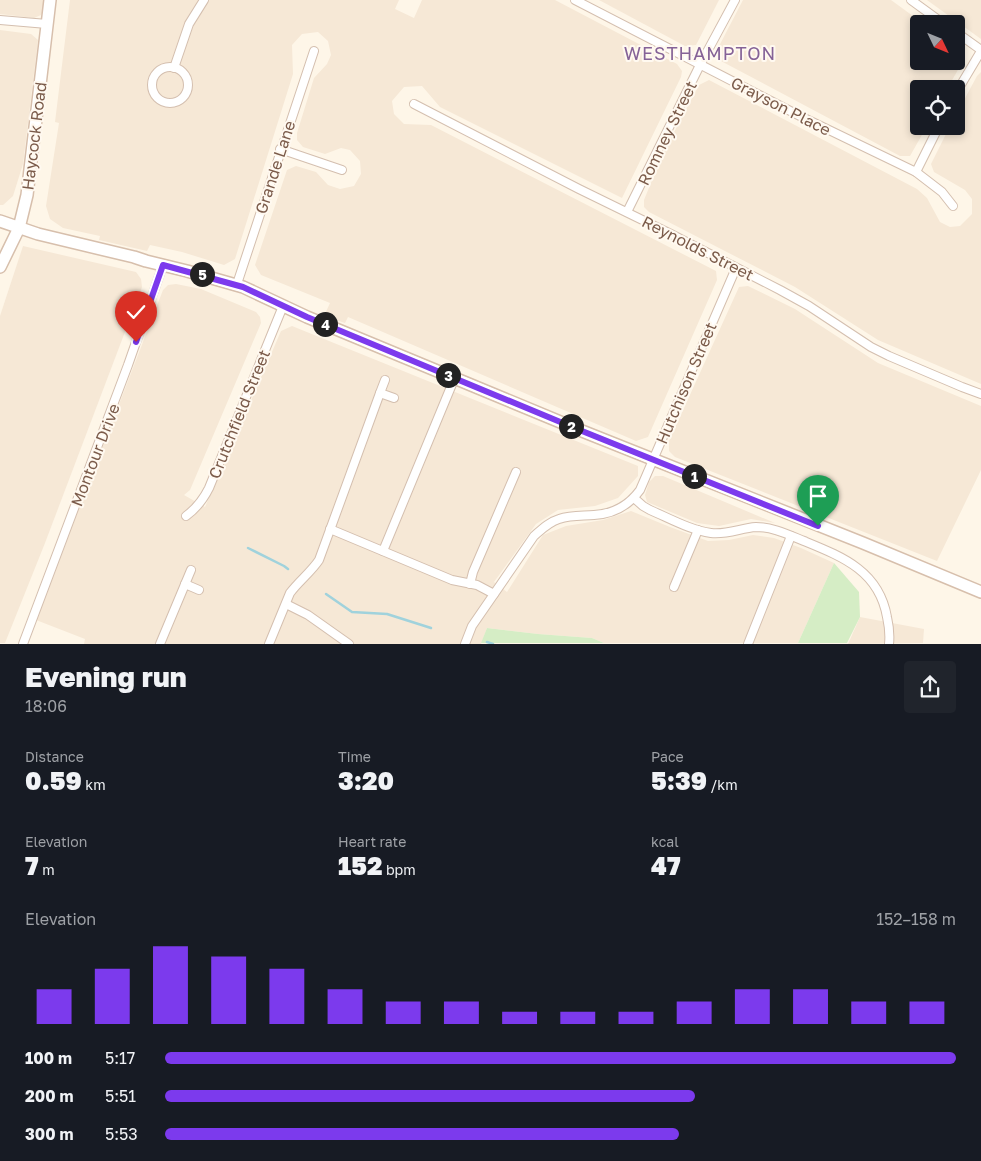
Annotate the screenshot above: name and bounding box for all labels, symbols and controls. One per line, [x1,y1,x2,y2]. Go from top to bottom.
north arrow [910,15,965,70]
map controls [910,15,965,135]
district label: WESTHAMPTON [624,42,776,64]
street label: Grayson Place [728,72,834,140]
street label: Romney Street [633,78,701,188]
button: locate [910,80,965,135]
street label: Haycock Road [17,81,51,191]
street label: Grande Lane [251,118,299,216]
street label: Reynolds Street [639,211,757,285]
pin: 5 [190,262,214,286]
text: 5 [198,266,207,283]
pin [115,291,157,342]
icon: check [122,298,150,326]
pin: 4 [312,312,338,336]
text: 4 [321,316,330,333]
street label: Hutchison Street [651,319,721,447]
street label: Crutchfield Street [204,347,274,481]
pin: 3 [436,362,460,388]
text: 3 [444,367,453,384]
street label: Montour Drive [66,401,124,509]
pin: 2 [558,414,584,438]
text: 2 [567,418,576,435]
pin: 1 [682,464,706,488]
text: 1 [691,468,698,485]
pin [797,475,839,526]
icon: arrive [804,482,832,510]
text: Evening run [25,660,187,693]
button: share [904,661,956,713]
text: 18:06 [25,696,67,716]
text: Distance [25,748,84,765]
text: Time [338,748,371,765]
text: Pace [651,748,684,765]
text: 0.59 [25,765,82,796]
text: 3:20 [338,765,394,796]
text: 5:39 [651,765,707,796]
text: km [82,776,106,793]
text: /km [707,776,738,793]
text: Elevation [25,833,87,850]
text: Heart rate [338,833,406,850]
text: kcal [651,833,679,850]
text: 7 [25,850,39,881]
text: 152 [338,850,382,881]
text: 47 [651,850,681,881]
text: m [39,861,55,878]
text: bpm [382,861,416,878]
text: Elevation [25,909,96,929]
text: 152–158 m [876,909,956,929]
text: 100 m [25,1048,72,1068]
text: 5:17 [105,1048,135,1068]
text: 200 m [25,1086,74,1106]
text: 5:51 [105,1086,136,1106]
text: 300 m [25,1124,74,1144]
text: 5:53 [105,1124,138,1144]

